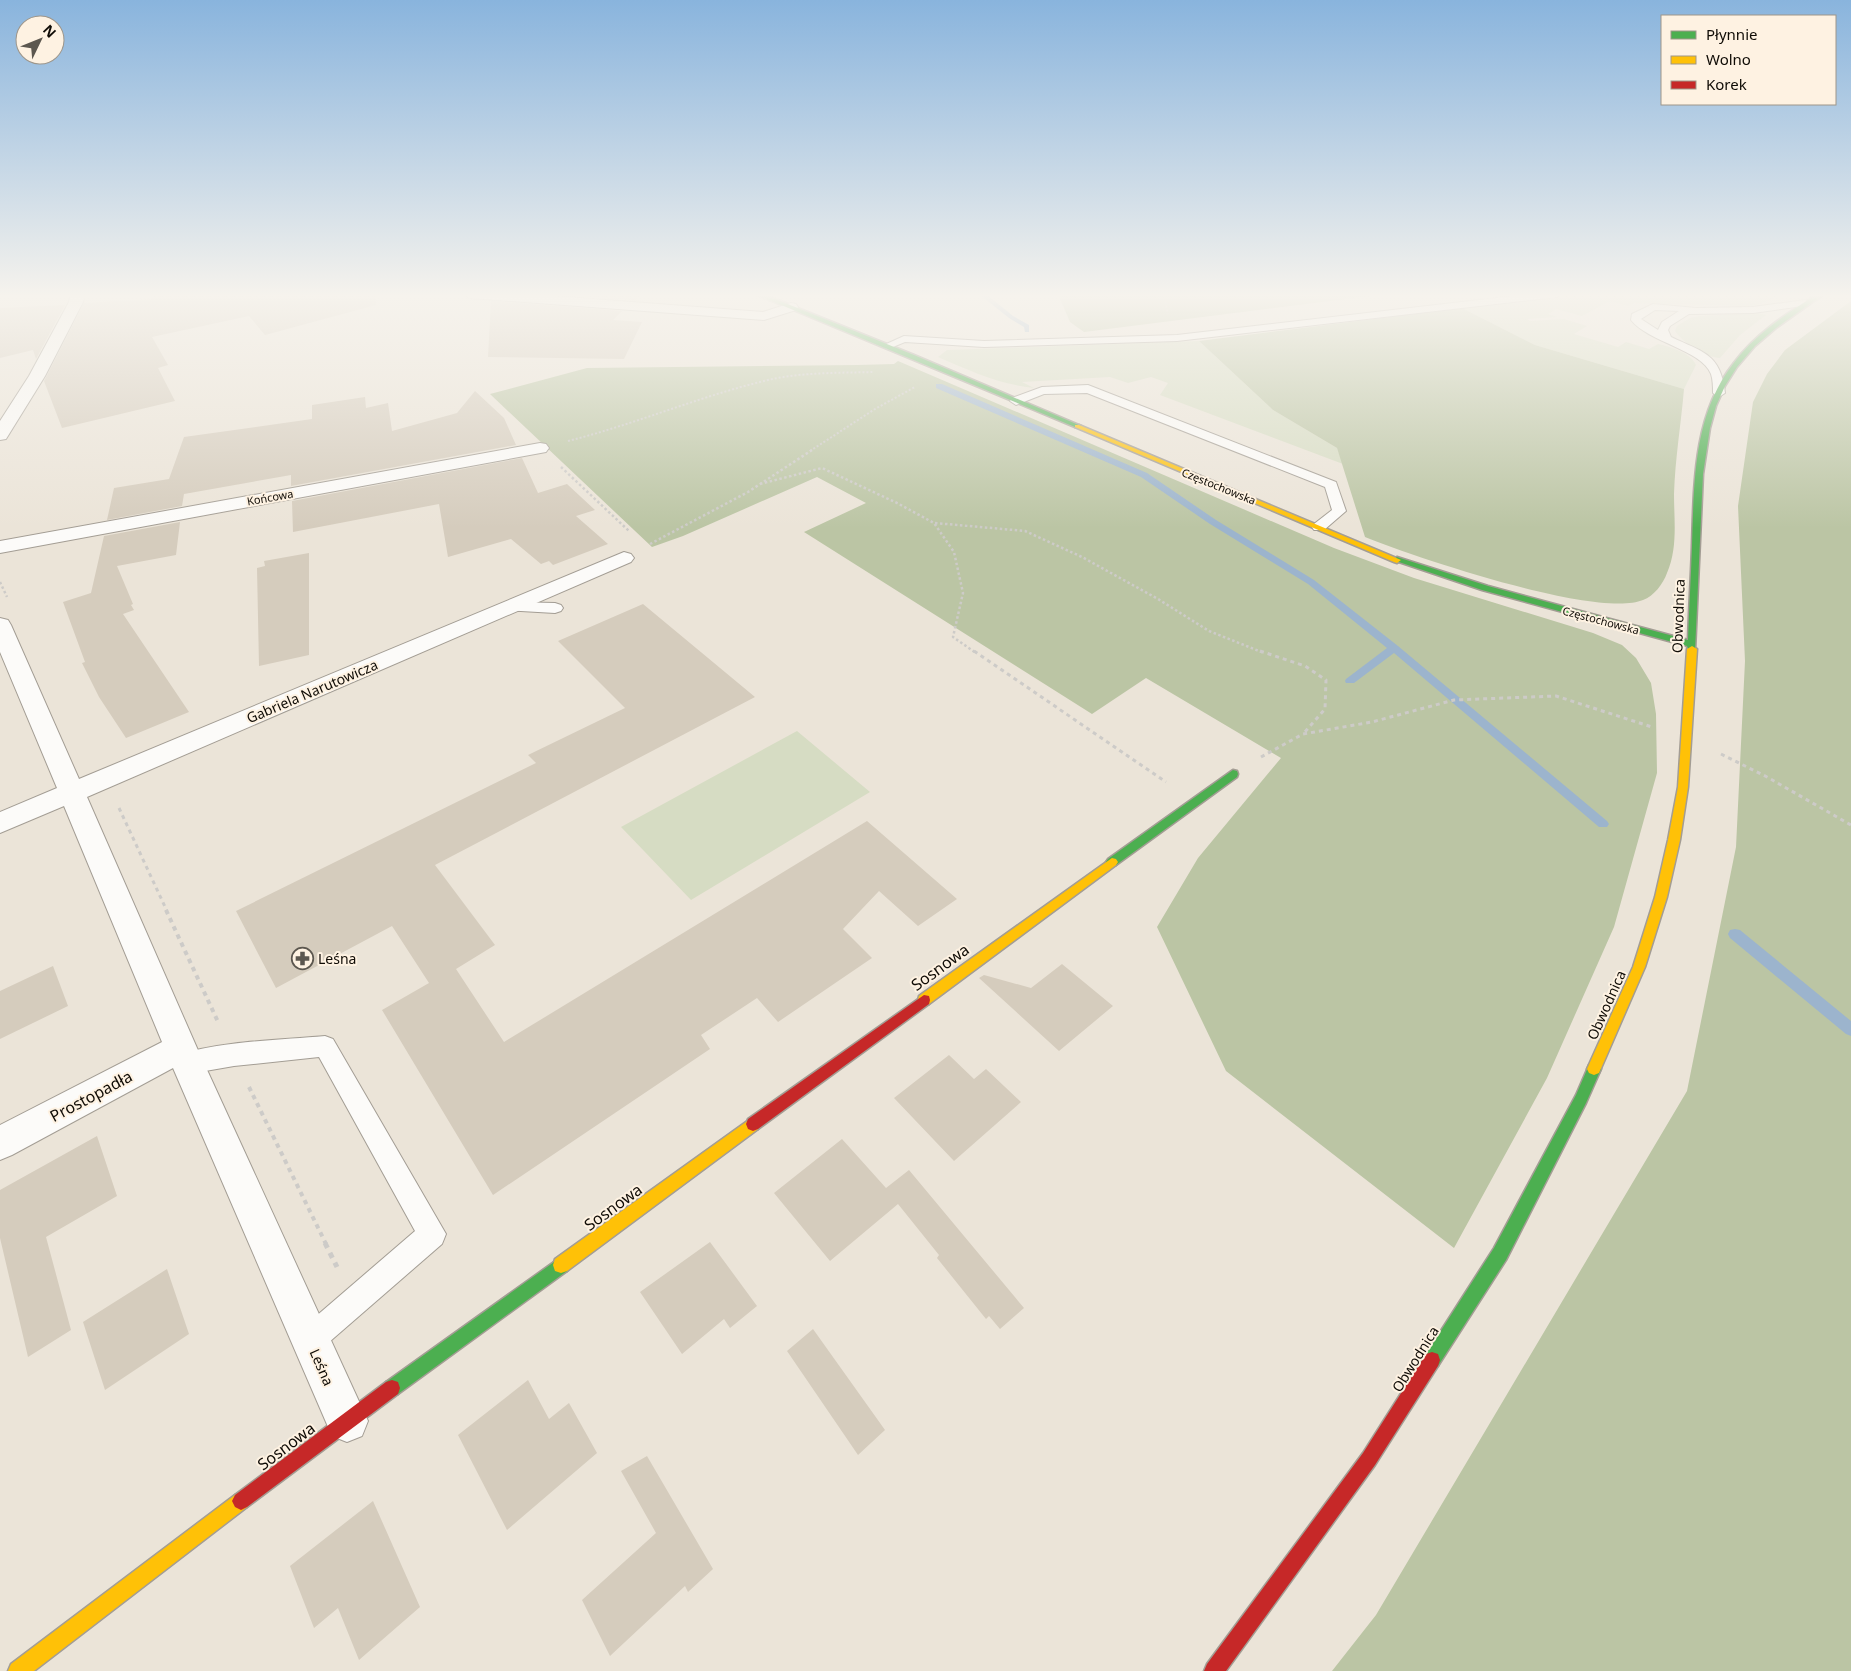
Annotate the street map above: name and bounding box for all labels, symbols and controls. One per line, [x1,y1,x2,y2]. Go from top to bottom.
north arrow [15,15,65,65]
legend [1661,15,1836,105]
text: N [39,20,61,41]
text: Płynnie [1706,24,1757,44]
text: Wolno [1706,49,1751,69]
text: Korek [1706,74,1747,94]
street label: Częstochowska [1180,464,1258,508]
street label: Końcowa [246,486,294,508]
street label: Obwodnica [1667,579,1689,653]
street label: Częstochowska [1561,603,1641,637]
street label: Gabriela Narutowicza [243,655,381,727]
street label: Sosnowa [906,938,974,996]
pharmacy icon: Leśna [290,946,314,970]
place label: Leśna [318,949,356,968]
street label: Obwodnica [1582,967,1630,1043]
street label: Prostopadła [46,1065,136,1127]
street label: Sosnowa [579,1178,647,1236]
street label: Obwodnica [1387,1323,1443,1395]
street label: Leśna [306,1346,338,1388]
street label: Sosnowa [253,1417,319,1475]

